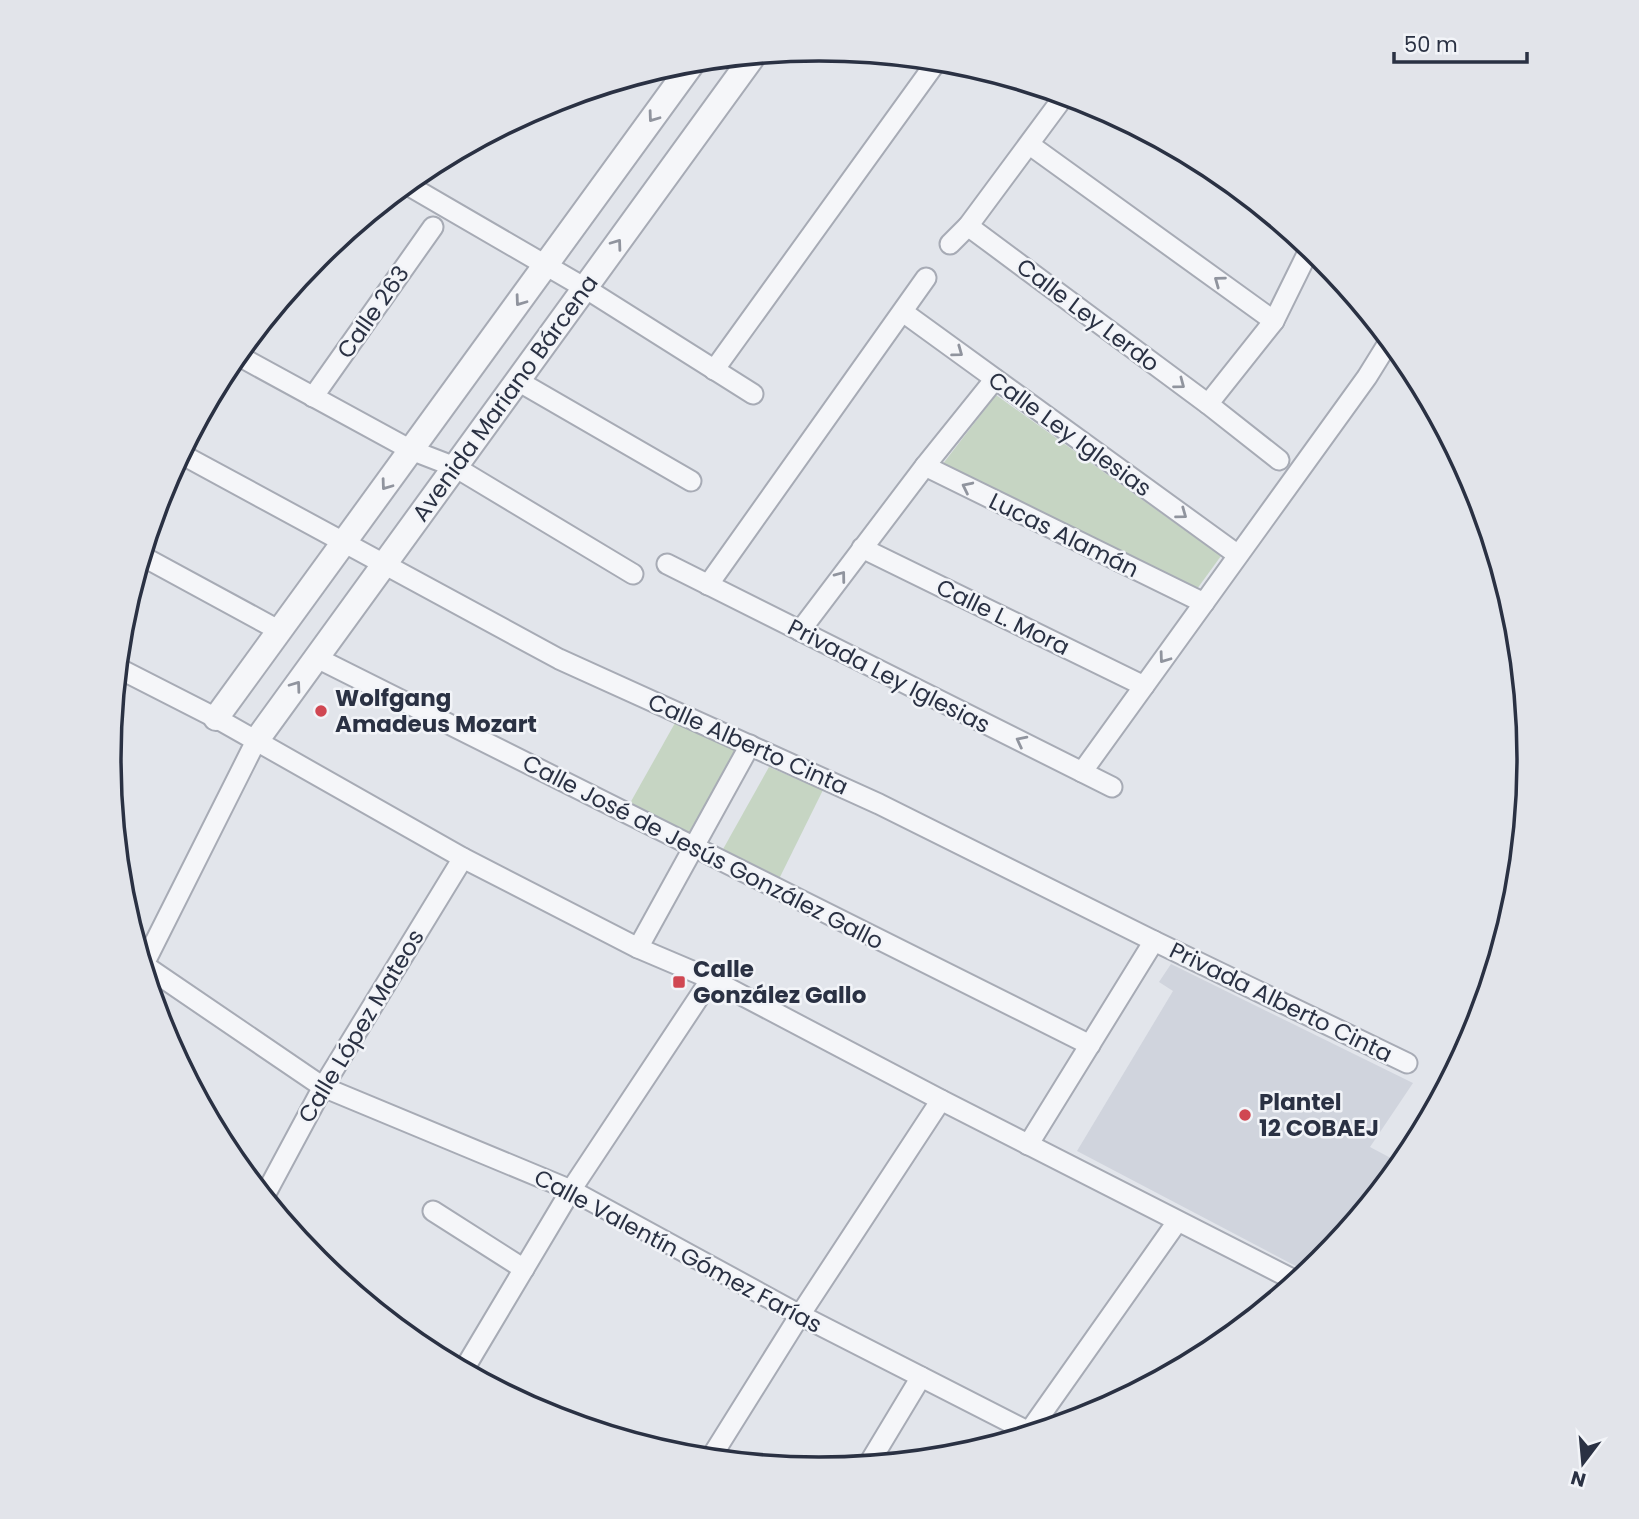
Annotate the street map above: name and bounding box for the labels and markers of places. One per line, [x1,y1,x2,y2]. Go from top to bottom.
place label: Wolfgang Amadeus Mozart [335,682,537,740]
marker: Wolfgang Amadeus Mozart [313,703,329,719]
place label: Calle González Gallo [693,953,866,1011]
marker: Calle González Gallo [671,974,687,990]
place label: Plantel 12 COBAEJ [1259,1086,1379,1144]
marker: Plantel 12 COBAEJ [1237,1107,1253,1123]

